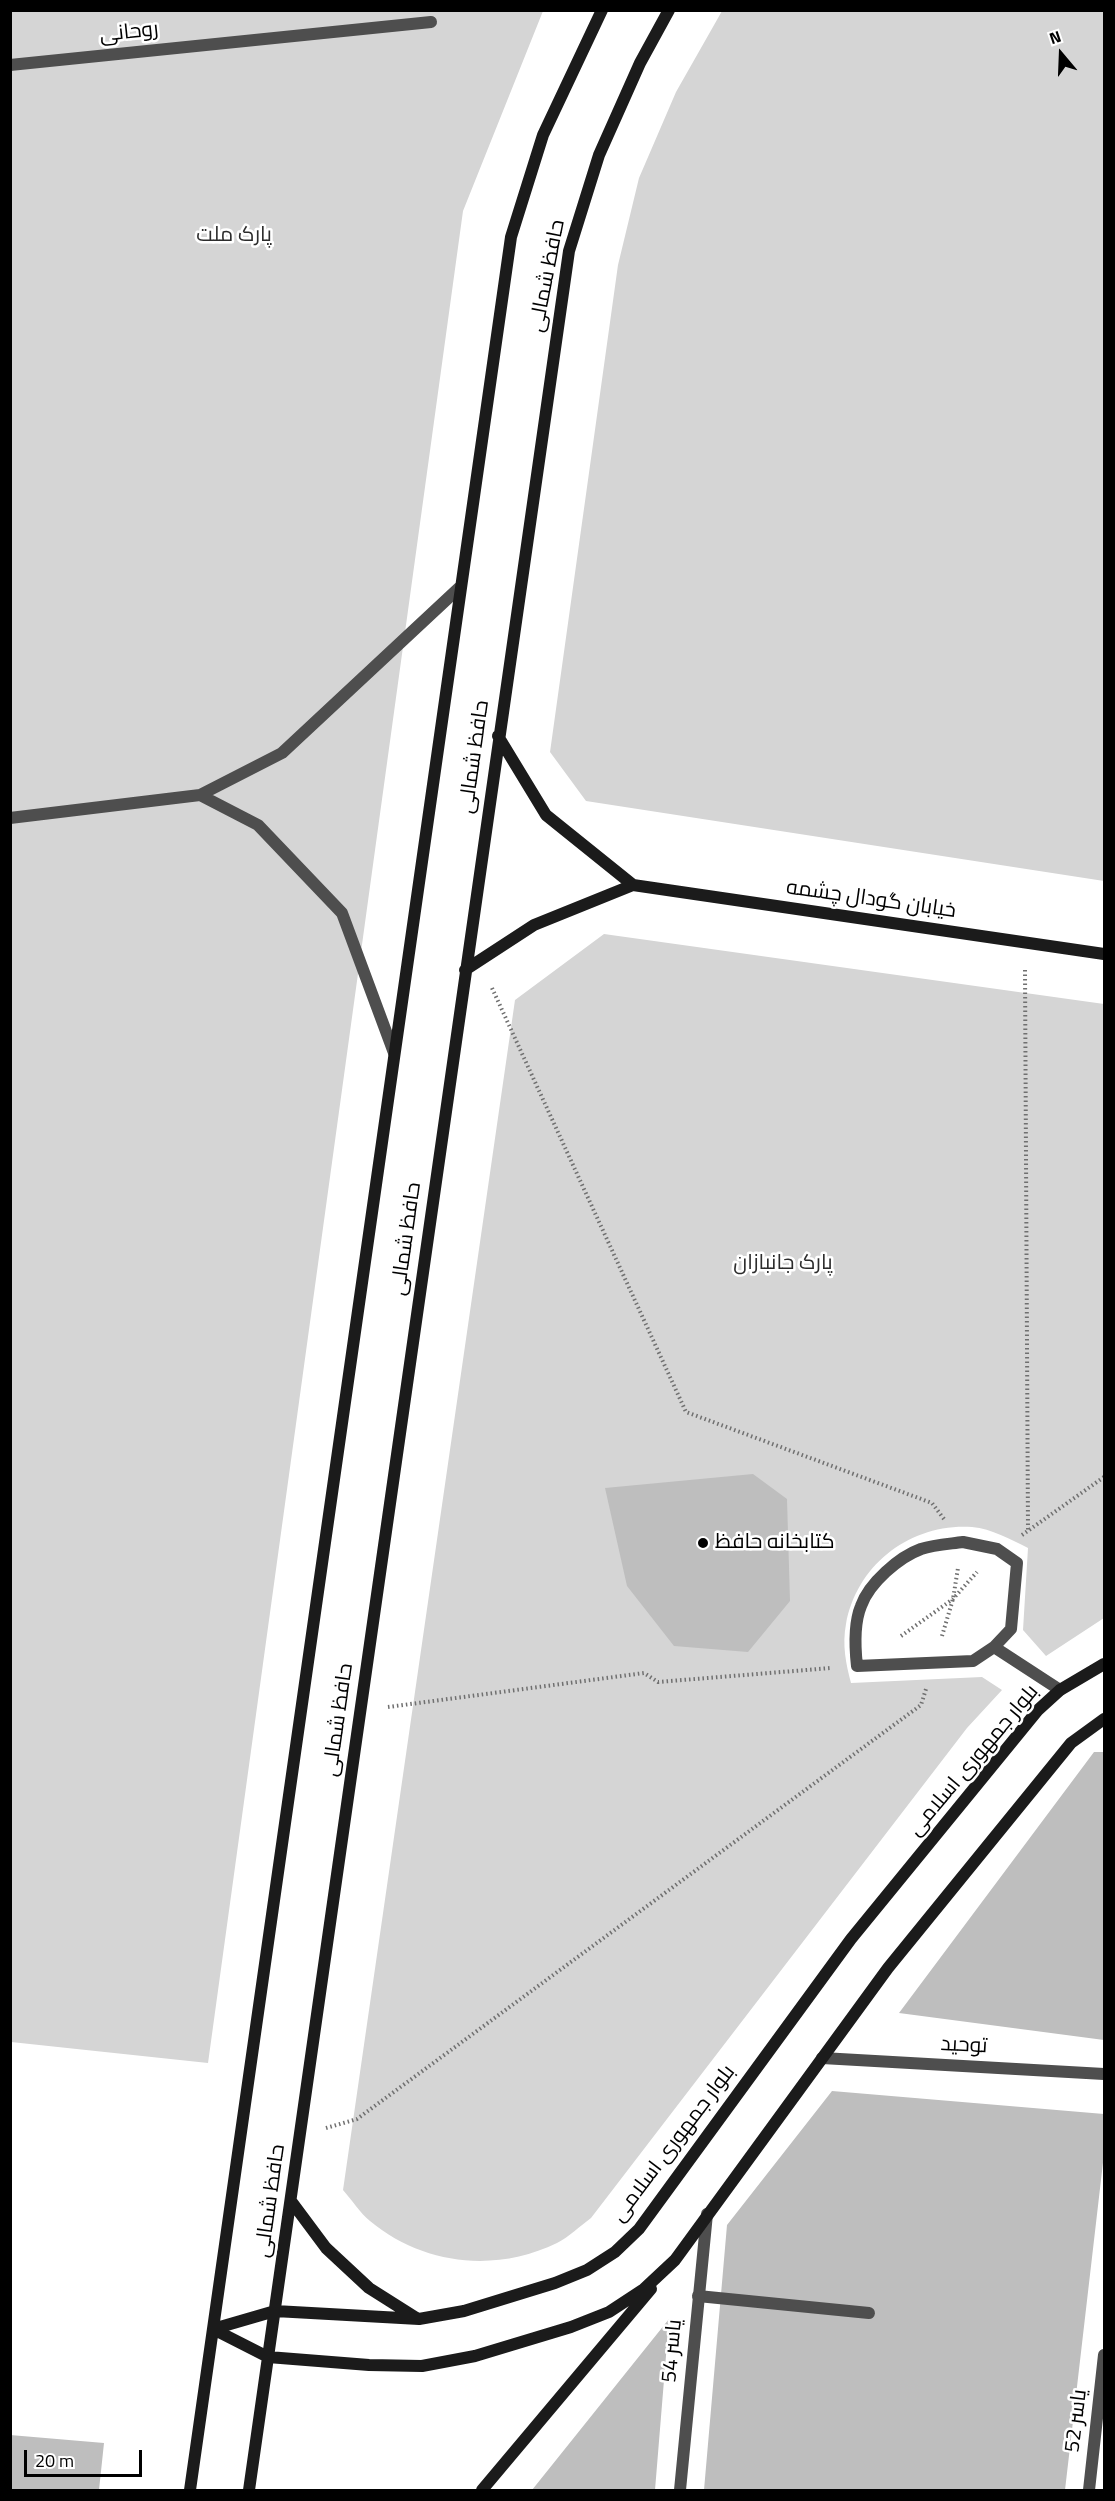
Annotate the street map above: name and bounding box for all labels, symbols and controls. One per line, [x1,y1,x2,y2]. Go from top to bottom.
street label: روحانی [98,17,160,49]
north arrow [1031,24,1091,84]
text: N [1046,24,1064,50]
street label: حافظ شمالی [525,218,571,334]
park label: پارک ملت [196,223,272,249]
street label: حافظ شمالی [455,699,495,815]
street label: خیابان گودال چشمه [784,876,958,924]
street label: حافظ شمالی [387,1181,427,1297]
park label: پارک جانبازان [733,1251,833,1277]
place label: کتابخانه حافظ [715,1530,835,1556]
marker: کتابخانه حافظ [696,1536,710,1550]
street label: حافظ شمالی [319,1662,359,1778]
street label: بلوار جمهوری اسلامی [903,1680,1045,1842]
street label: توحید [940,2032,988,2060]
street label: بلوار جمهوری اسلامی [607,2061,741,2227]
street label: حافظ شمالی [251,2143,291,2259]
street label: یاسر 54 [658,2318,688,2384]
street label: یاسر 52 [1061,2388,1093,2454]
scale bar [27,2438,146,2476]
text: 20 m [35,2447,74,2474]

